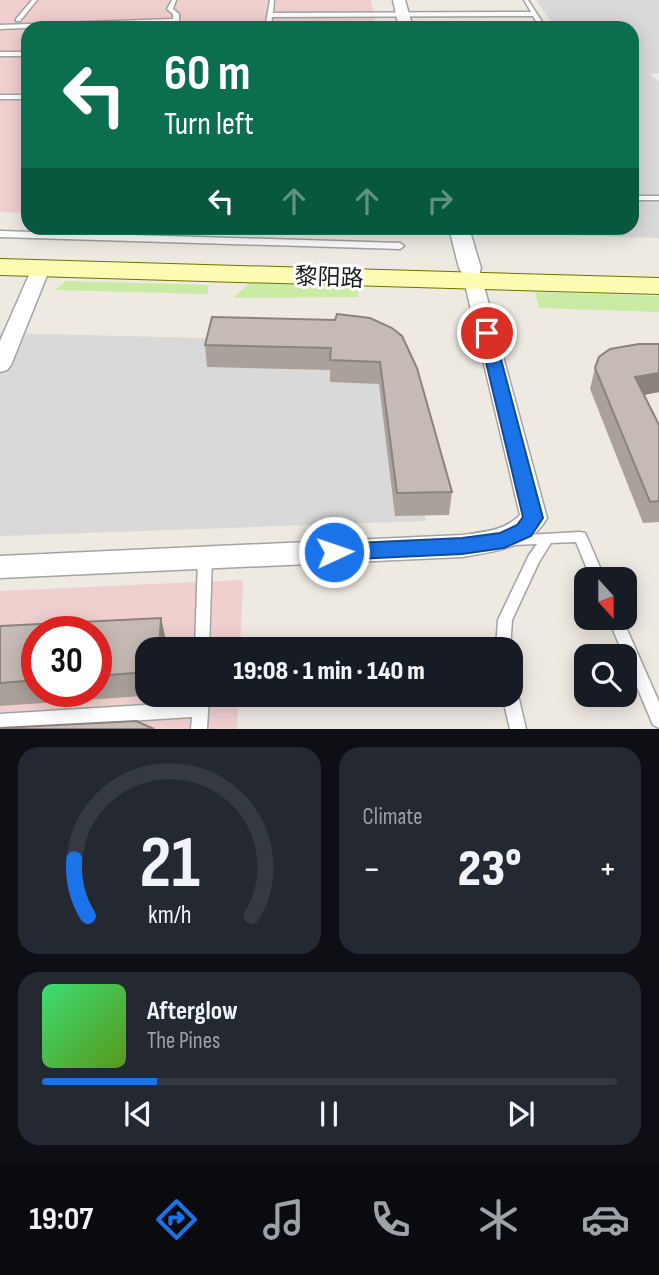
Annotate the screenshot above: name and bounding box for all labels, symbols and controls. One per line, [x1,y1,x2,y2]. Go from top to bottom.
text: 60 m [164,45,251,104]
icon: left [49,49,140,140]
text: Turn left [164,105,254,144]
icon: left [202,182,240,220]
icon: ahead [275,182,313,220]
icon: ahead [348,182,386,220]
icon: right [421,182,459,220]
street label: 黎阳路 [294,263,364,293]
pin [457,303,517,363]
icon: arrive [468,314,506,352]
position arrow [297,515,371,589]
north arrow [574,567,637,630]
map controls [574,567,637,707]
speed limit sign: 30 [21,616,112,707]
button: search [574,644,637,707]
text: 19:08 · 1 min · 140 m [233,656,425,687]
text: Climate [363,803,422,831]
text: 21 [139,821,200,909]
text: 23° [458,838,522,901]
text: − [363,847,381,892]
text: + [598,847,617,892]
text: km/h [148,900,191,931]
text: Afterglow [147,996,238,1027]
text: The Pines [147,1027,220,1055]
icon: previous [119,1095,157,1133]
icon: pause [310,1095,348,1133]
icon: next [502,1095,540,1133]
icon: directions [152,1195,201,1244]
icon: music [259,1195,308,1244]
icon: phone [366,1195,415,1244]
icon: climate [474,1195,523,1244]
icon: car [581,1195,630,1244]
text: 19:07 [29,1200,93,1239]

